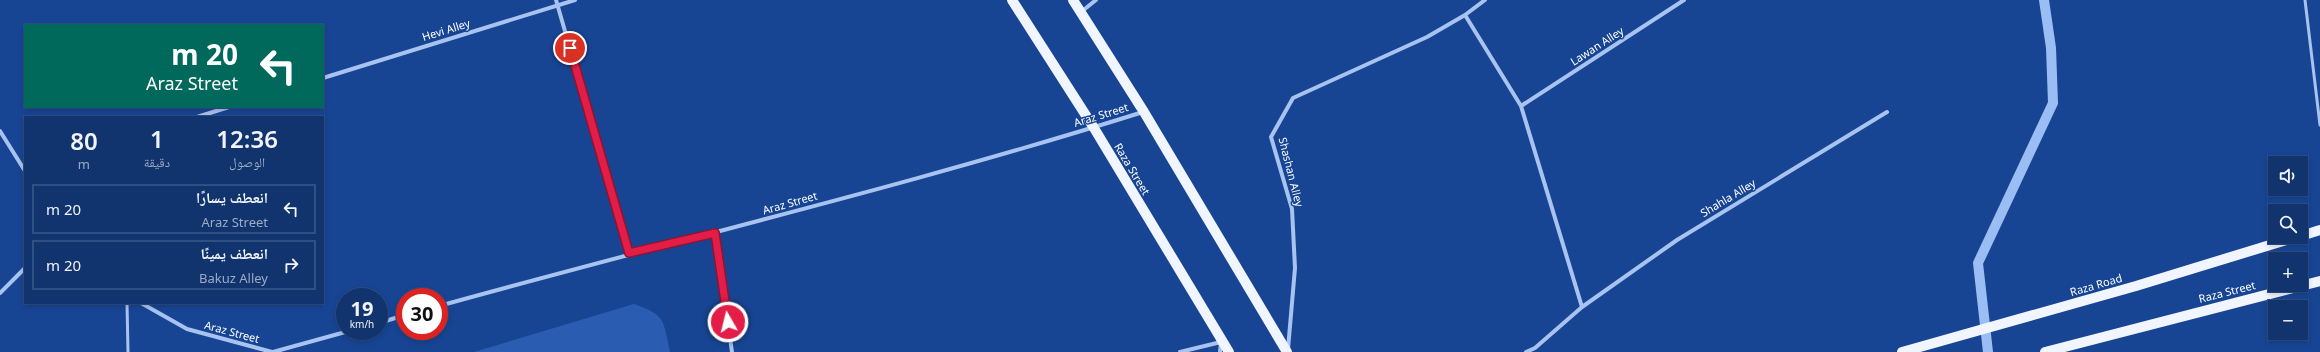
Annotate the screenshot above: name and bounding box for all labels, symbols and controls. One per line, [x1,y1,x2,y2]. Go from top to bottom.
street label: Hevi Alley [420,15,472,44]
street label: Lawan Alley [1567,23,1627,68]
pin [553,31,587,65]
text: 20 m [171,35,238,73]
icon: arrive [559,37,581,59]
icon: left [252,40,304,92]
text: Araz Street [146,71,238,95]
street label: Araz Street [1072,99,1130,130]
text: 1 [150,122,164,155]
text: 12:36 [216,122,278,155]
text: 80 [70,124,98,157]
street label: Shashan Alley [1276,136,1307,209]
street label: Raza Street [1111,140,1154,197]
text: دقيقة [144,153,170,171]
text: الوصول [229,153,265,171]
text: m [78,155,90,173]
map controls [2268,156,2308,340]
button: sound [2268,156,2308,196]
street label: Shahla Alley [1697,175,1758,220]
text: انعطف يسارًا [196,187,268,207]
street label: Araz Street [761,188,819,217]
icon: left [280,198,302,220]
text: 20 m [46,199,81,219]
button: search [2268,204,2308,244]
text: Araz Street [202,213,268,231]
text: انعطف يمينًا [200,243,268,263]
button: + [2268,252,2308,292]
icon: right [280,254,302,276]
text: 20 m [46,255,81,275]
text: Bakuz Alley [199,269,268,287]
street label: Raza Road [2068,270,2124,299]
street label: Raza Street [2197,277,2257,306]
speed limit sign: 30 [396,288,448,340]
text: 19 [351,295,373,322]
button: − [2268,300,2308,340]
position arrow [707,301,749,343]
street label: Araz Street [203,317,261,346]
text: km/h [350,317,374,331]

